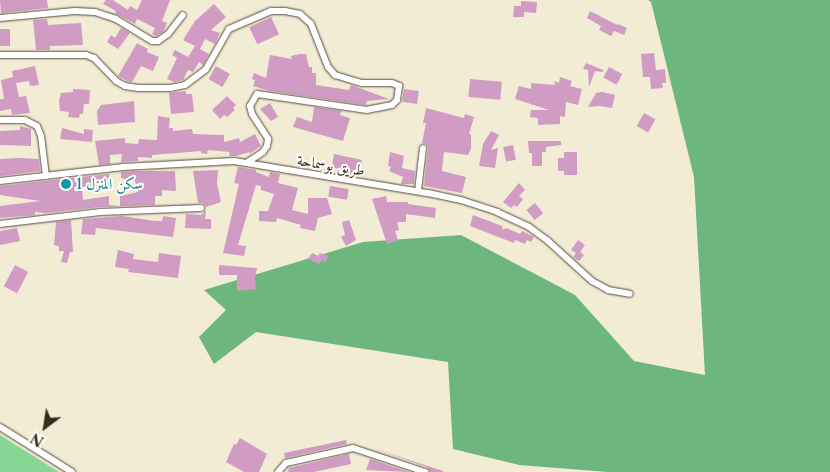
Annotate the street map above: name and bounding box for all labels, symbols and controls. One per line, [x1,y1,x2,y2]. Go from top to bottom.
street label: طريق بوسماحة [296,151,366,179]
place label: سكن المنزل 1 [76,175,143,193]
marker: سكن المنزل 1 [60,178,72,190]
north arrow [20,402,70,452]
text: N [27,429,47,451]

